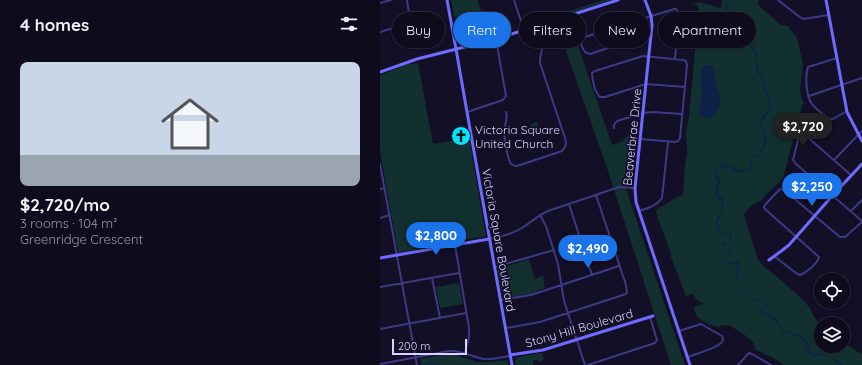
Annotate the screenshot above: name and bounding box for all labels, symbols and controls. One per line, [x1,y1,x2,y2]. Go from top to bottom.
chip: Buy [392,12,445,48]
chip: Rent [453,12,511,48]
chip: Filters [519,12,586,48]
chip: New [594,12,650,48]
chip: Apartment [658,12,756,48]
icon: filters [338,13,360,35]
text: 4 homes [20,14,89,35]
icon: home [154,88,226,160]
street label: Beaverbrae Drive [619,88,645,186]
pin: $2,720 [770,113,836,147]
text: $2,720 [782,118,824,134]
place label: Victoria Square United Church [475,122,560,151]
church icon: Victoria Square United Church [450,125,472,147]
street label: Victoria Square Boulevard [479,167,519,313]
pin: $2,250 [779,173,845,207]
text: $2,250 [791,178,833,194]
text: $2,720/mo [20,194,110,215]
text: 3 rooms · 104 m² [20,215,117,231]
pin: $2,800 [403,222,469,256]
text: $2,800 [415,227,457,243]
text: Greenridge Crescent [20,231,143,247]
pin: $2,490 [555,235,621,269]
text: $2,490 [567,240,609,256]
map controls [814,273,850,353]
button: locate [814,273,850,309]
street label: Stony Hill Boulevard [523,305,635,351]
button: layers [814,317,850,353]
scale bar [392,337,467,356]
text: 200 m [398,339,430,353]

